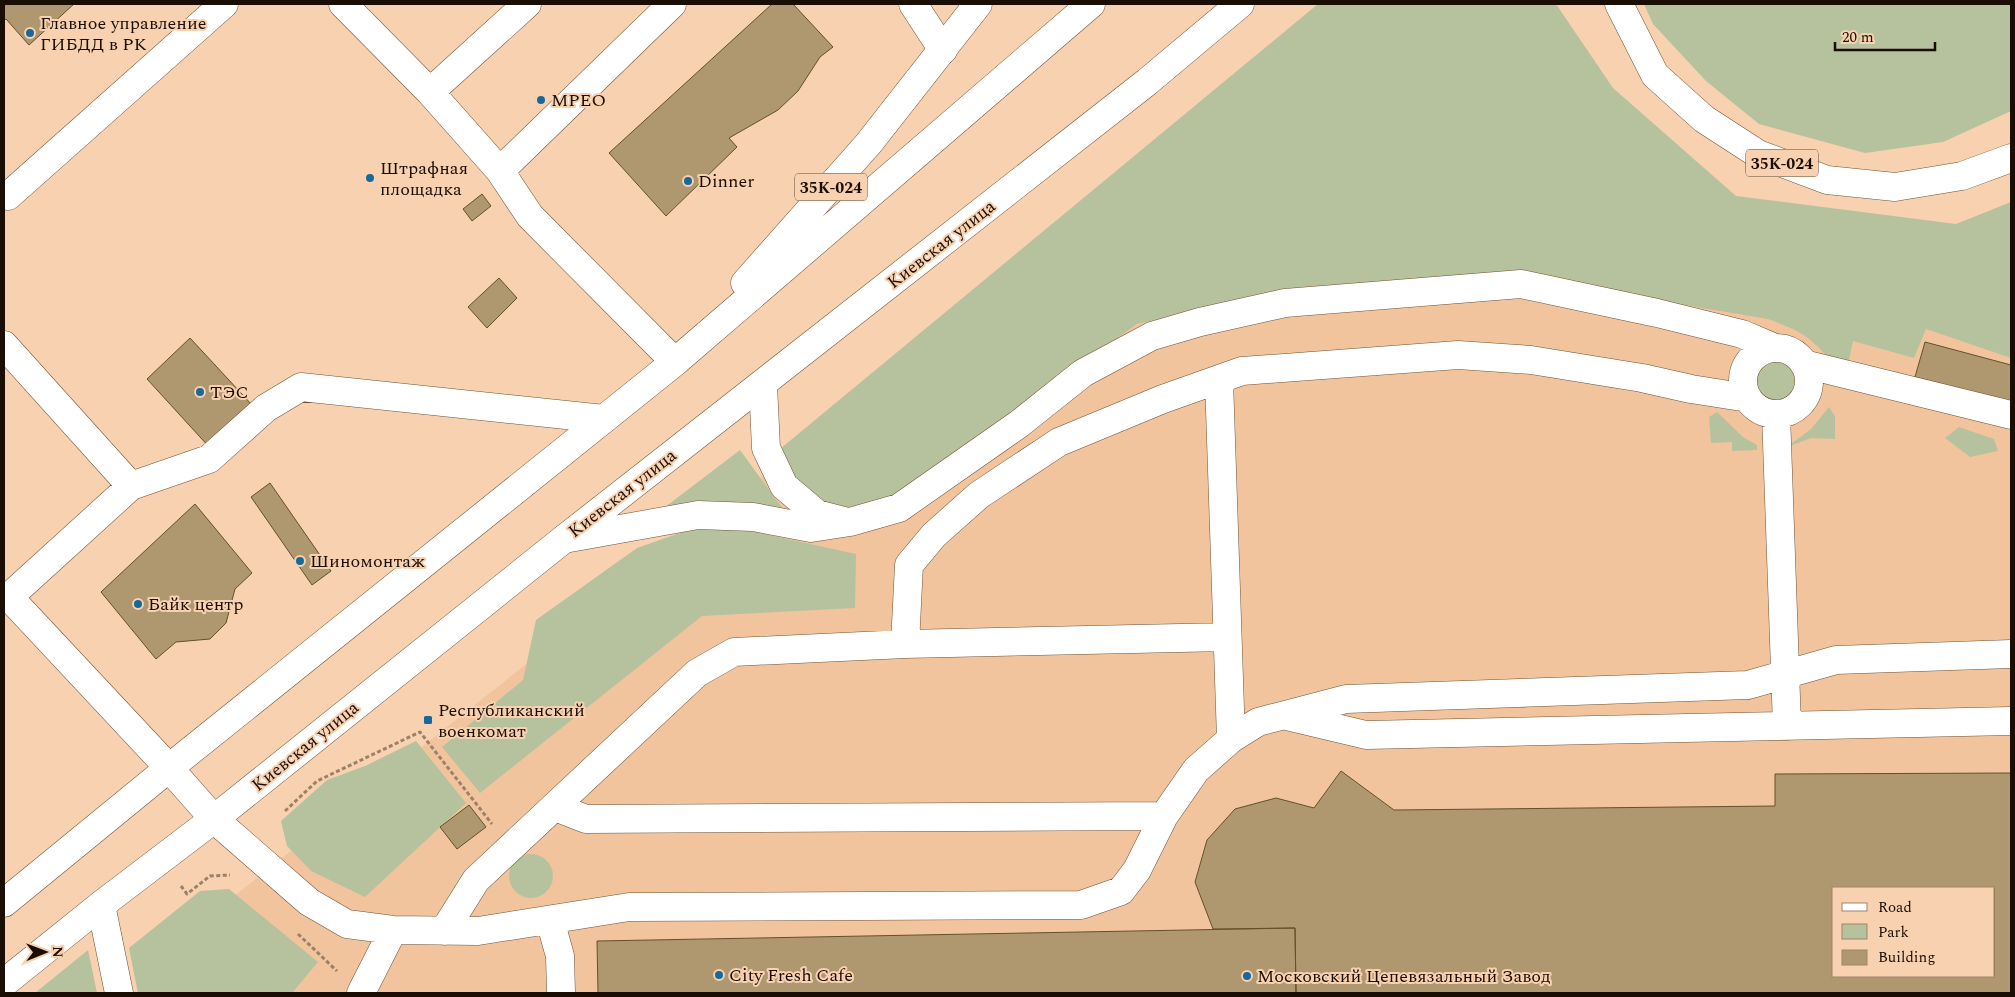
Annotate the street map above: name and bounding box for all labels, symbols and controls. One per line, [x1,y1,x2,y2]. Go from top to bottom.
place label: Главное управление ГИБДД в РК [40,10,206,58]
scale bar [1835,20,1935,52]
text: 20 m [1842,26,1874,49]
marker: Главное управление ГИБДД в РК [24,27,36,39]
place label: МРЕО [551,87,606,114]
marker: МРЕО [535,94,547,106]
road number: 35К-024 [1746,150,1818,177]
place label: Штрафная площадка [380,155,468,203]
place label: Dinner [698,168,754,195]
marker: Штрафная площадка [364,172,376,184]
road number: 35К-024 [795,173,867,200]
marker: Dinner [682,175,694,187]
street label: Киевская улица [881,193,1002,295]
place label: ТЭС [210,379,249,406]
marker: ТЭС [194,386,206,398]
street label: Киевская улица [562,442,683,544]
place label: Шиномонтаж [310,548,425,575]
marker: Шиномонтаж [294,555,306,567]
place label: Байк центр [148,591,243,618]
marker: Байк центр [132,598,144,610]
street label: Киевская улица [246,694,365,798]
place label: Республиканский военкомат [438,697,585,745]
marker: Республиканский военкомат [422,714,434,726]
legend [1832,887,1995,977]
text: Road [1878,896,1912,919]
text: Park [1878,921,1909,944]
north arrow [20,927,70,977]
text: N [47,946,68,958]
text: Building [1878,946,1935,969]
place label: City Fresh Cafe [729,962,853,989]
place label: Московский Цепевязальный Завод [1257,963,1551,990]
marker: City Fresh Cafe [713,969,725,981]
marker: Московский Цепевязальный Завод [1241,970,1253,982]

